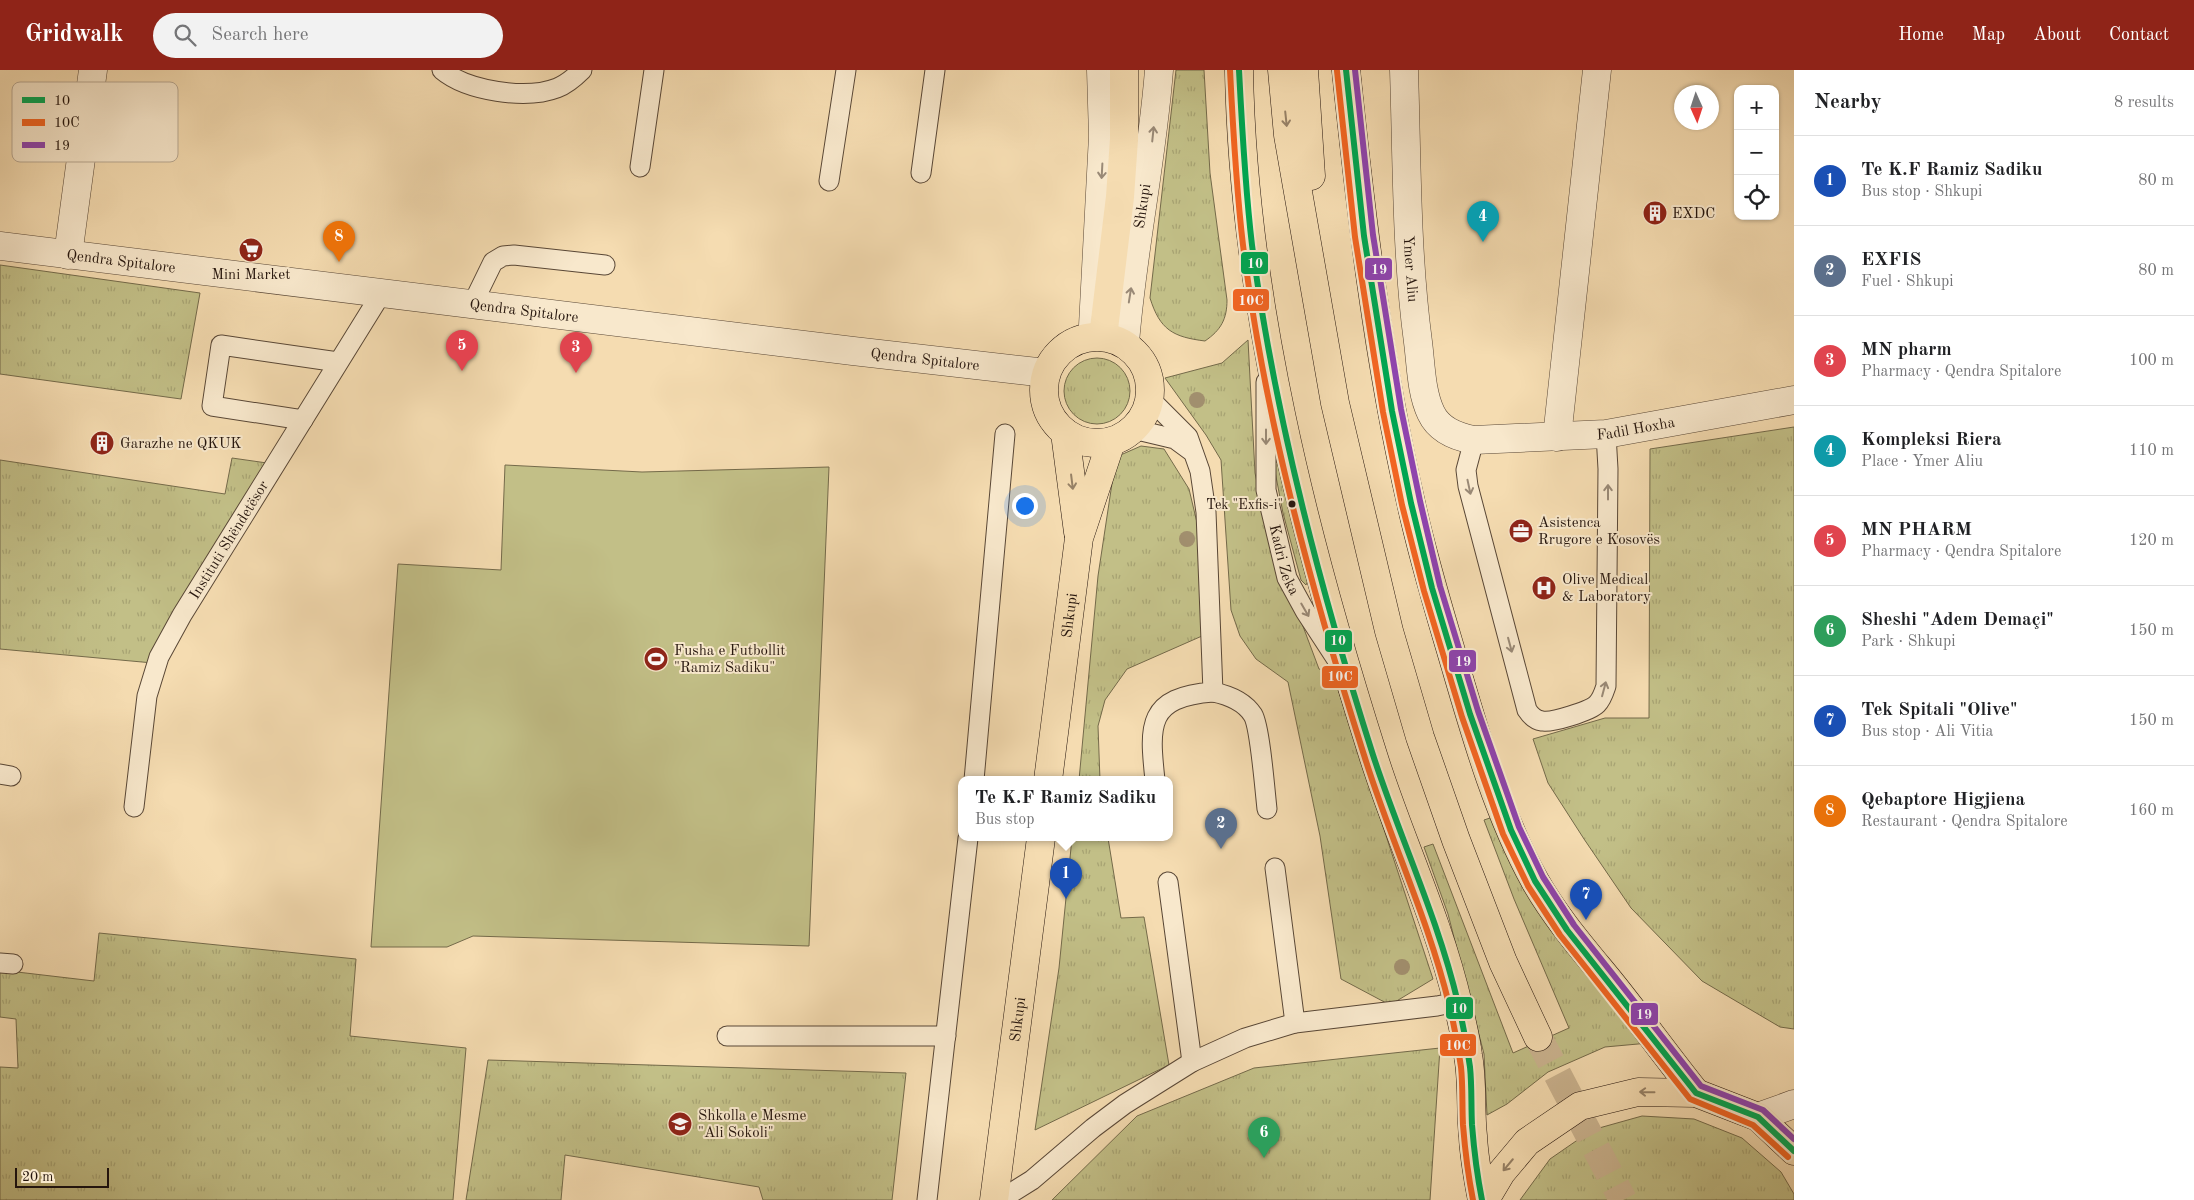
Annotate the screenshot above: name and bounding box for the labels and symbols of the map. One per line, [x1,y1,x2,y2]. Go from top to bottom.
legend [12,82,178,162]
north arrow [1674,85,1719,130]
text: 10 [54,94,70,108]
one-way arrow [1282,110,1291,126]
text: 10C [54,116,80,130]
one-way arrow [1148,126,1158,142]
text: 19 [54,139,70,153]
one-way arrow [1097,163,1106,179]
street label: Shkupi [1133,183,1154,230]
building icon: EXDC [1642,200,1668,226]
pin: 4 [1467,201,1499,242]
place label: EXDC [1672,207,1715,222]
pin: 8 [323,221,355,262]
street label: Ymer Aliu [1400,235,1419,303]
supermarket icon: Mini Market [238,237,264,263]
street label: Qendra Spitalore [66,248,176,277]
line badge: 10 [1240,251,1269,275]
text: 10 [1247,257,1263,271]
line badge: 19 [1364,257,1393,281]
text: 19 [1371,263,1387,277]
place label: Mini Market [211,268,291,283]
one-way arrow [1126,287,1136,303]
line badge: 10C [1232,288,1270,312]
text: 10C [1238,294,1264,308]
street label: Qendra Spitalore [469,298,579,326]
pin: 5 [446,330,478,371]
pin: 3 [560,332,592,373]
street label: Qendra Spitalore [870,347,980,374]
street label: Fadil Hoxha [1596,416,1677,443]
one-way arrow [1261,428,1271,445]
building icon: Garazhe ne QKUK [89,430,115,456]
place label: Garazhe ne QKUK [120,437,242,452]
one-way arrow [1067,473,1077,489]
street label: Instituti Shëndetësor [188,479,272,602]
one-way arrow [1465,479,1474,495]
one-way arrow [1603,484,1613,500]
your location [1012,493,1038,519]
place label: Tek "Exfis-i" [1206,498,1283,512]
marker: Tek "Exfis-i" [1287,499,1297,509]
place label: Asistenca Rrugore e Kosovës [1538,516,1660,548]
office icon: Asistenca Rrugore e Kosovës [1508,518,1534,544]
street label: Kadri Zeka [1265,523,1301,599]
place label: Olive Medical & Laboratory [1562,573,1651,605]
hospital icon: Olive Medical & Laboratory [1531,575,1557,601]
street label: Shkupi [1060,592,1081,639]
one-way arrow [1301,602,1311,616]
line badge: 10 [1324,629,1353,653]
text: 10 [1330,634,1346,648]
one-way arrow [1506,636,1515,652]
place label: Fusha e Futbollit "Ramiz Sadiku" [674,644,785,676]
sports icon: Fusha e Futbollit "Ramiz Sadiku" [643,646,669,672]
line badge: 19 [1448,649,1477,673]
text: 19 [1455,655,1471,669]
line badge: 10C [1321,665,1359,689]
text: 10C [1327,670,1353,684]
one-way arrow [1600,681,1609,697]
pin: 2 [1205,808,1237,849]
pin: 1 [1050,858,1082,899]
pin: 7 [1570,879,1602,920]
street label: Shkupi [1009,996,1029,1043]
line badge: 10 [1445,996,1474,1020]
text: 10 [1451,1002,1467,1016]
line badge: 19 [1630,1002,1659,1026]
text: 19 [1636,1008,1652,1022]
line badge: 10C [1439,1033,1477,1057]
text: 10C [1445,1039,1471,1053]
one-way arrow [1640,1087,1656,1097]
place label: Shkolla e Mesme "Ali Sokoli" [698,1109,806,1141]
school or university icon: Shkolla e Mesme "Ali Sokoli" [667,1111,693,1137]
pin: 6 [1248,1117,1280,1158]
one-way arrow [1503,1158,1514,1171]
scale bar [15,1165,109,1188]

